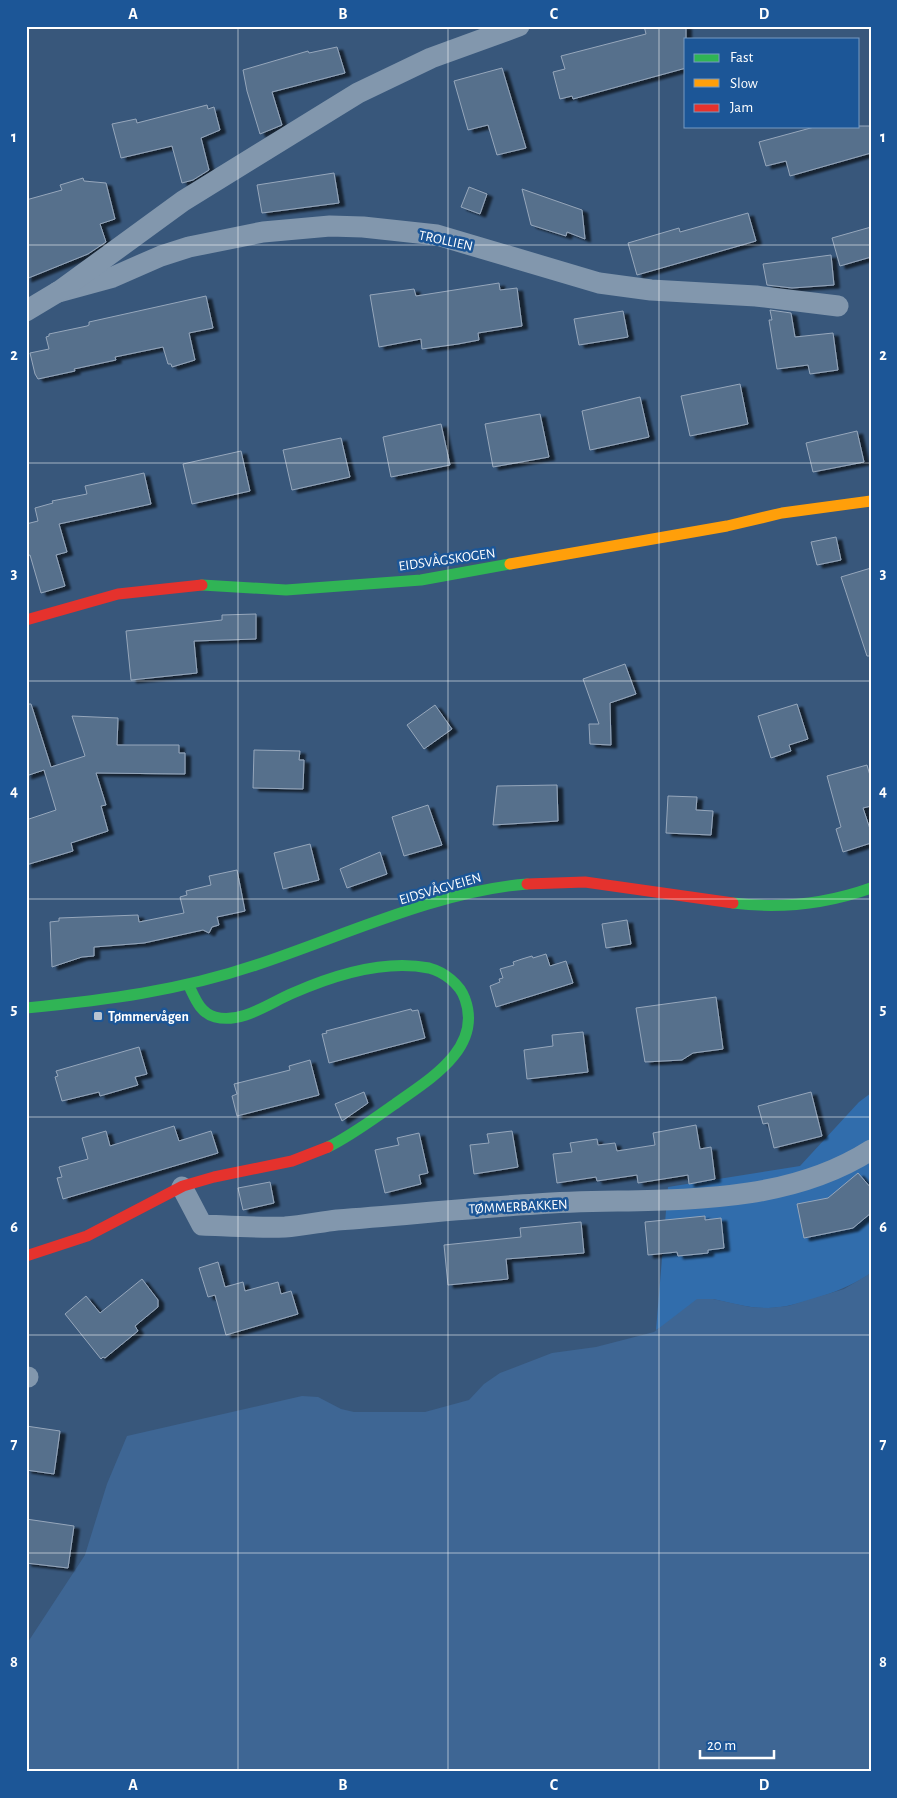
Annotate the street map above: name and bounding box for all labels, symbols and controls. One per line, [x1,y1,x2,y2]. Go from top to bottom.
text: A [128,6,138,22]
text: B [338,6,348,22]
text: C [550,6,559,22]
text: D [759,6,770,22]
legend [684,38,860,128]
text: Fast [730,50,754,65]
text: Slow [730,76,758,91]
text: Jam [730,100,753,115]
text: 1 [11,129,17,145]
text: 1 [880,129,886,145]
street label: TROLLIEN [417,228,474,254]
text: 2 [10,347,18,363]
text: 2 [879,347,887,363]
street label: EIDSVÅGSKOGEN [398,544,496,574]
text: 3 [11,565,18,581]
text: 3 [880,565,887,581]
text: 4 [10,783,18,799]
text: 4 [879,783,887,799]
street label: EIDSVÅGVEIEN [397,869,483,907]
text: 5 [11,1001,18,1017]
text: 5 [880,1001,887,1017]
marker: Tømmervågen [92,1010,104,1022]
place label: Tømmervågen [108,1010,189,1024]
street label: TØMMERBAKKEN [468,1196,568,1217]
text: 6 [10,1219,18,1235]
text: 6 [879,1219,887,1235]
text: 7 [11,1436,18,1452]
text: 7 [880,1436,887,1452]
text: 8 [10,1654,18,1670]
text: 8 [879,1654,887,1670]
scale bar [700,1728,773,1760]
text: 20 m [707,1738,736,1753]
text: A [128,1777,138,1793]
text: B [338,1777,348,1793]
text: C [550,1777,559,1793]
text: D [759,1777,770,1793]

